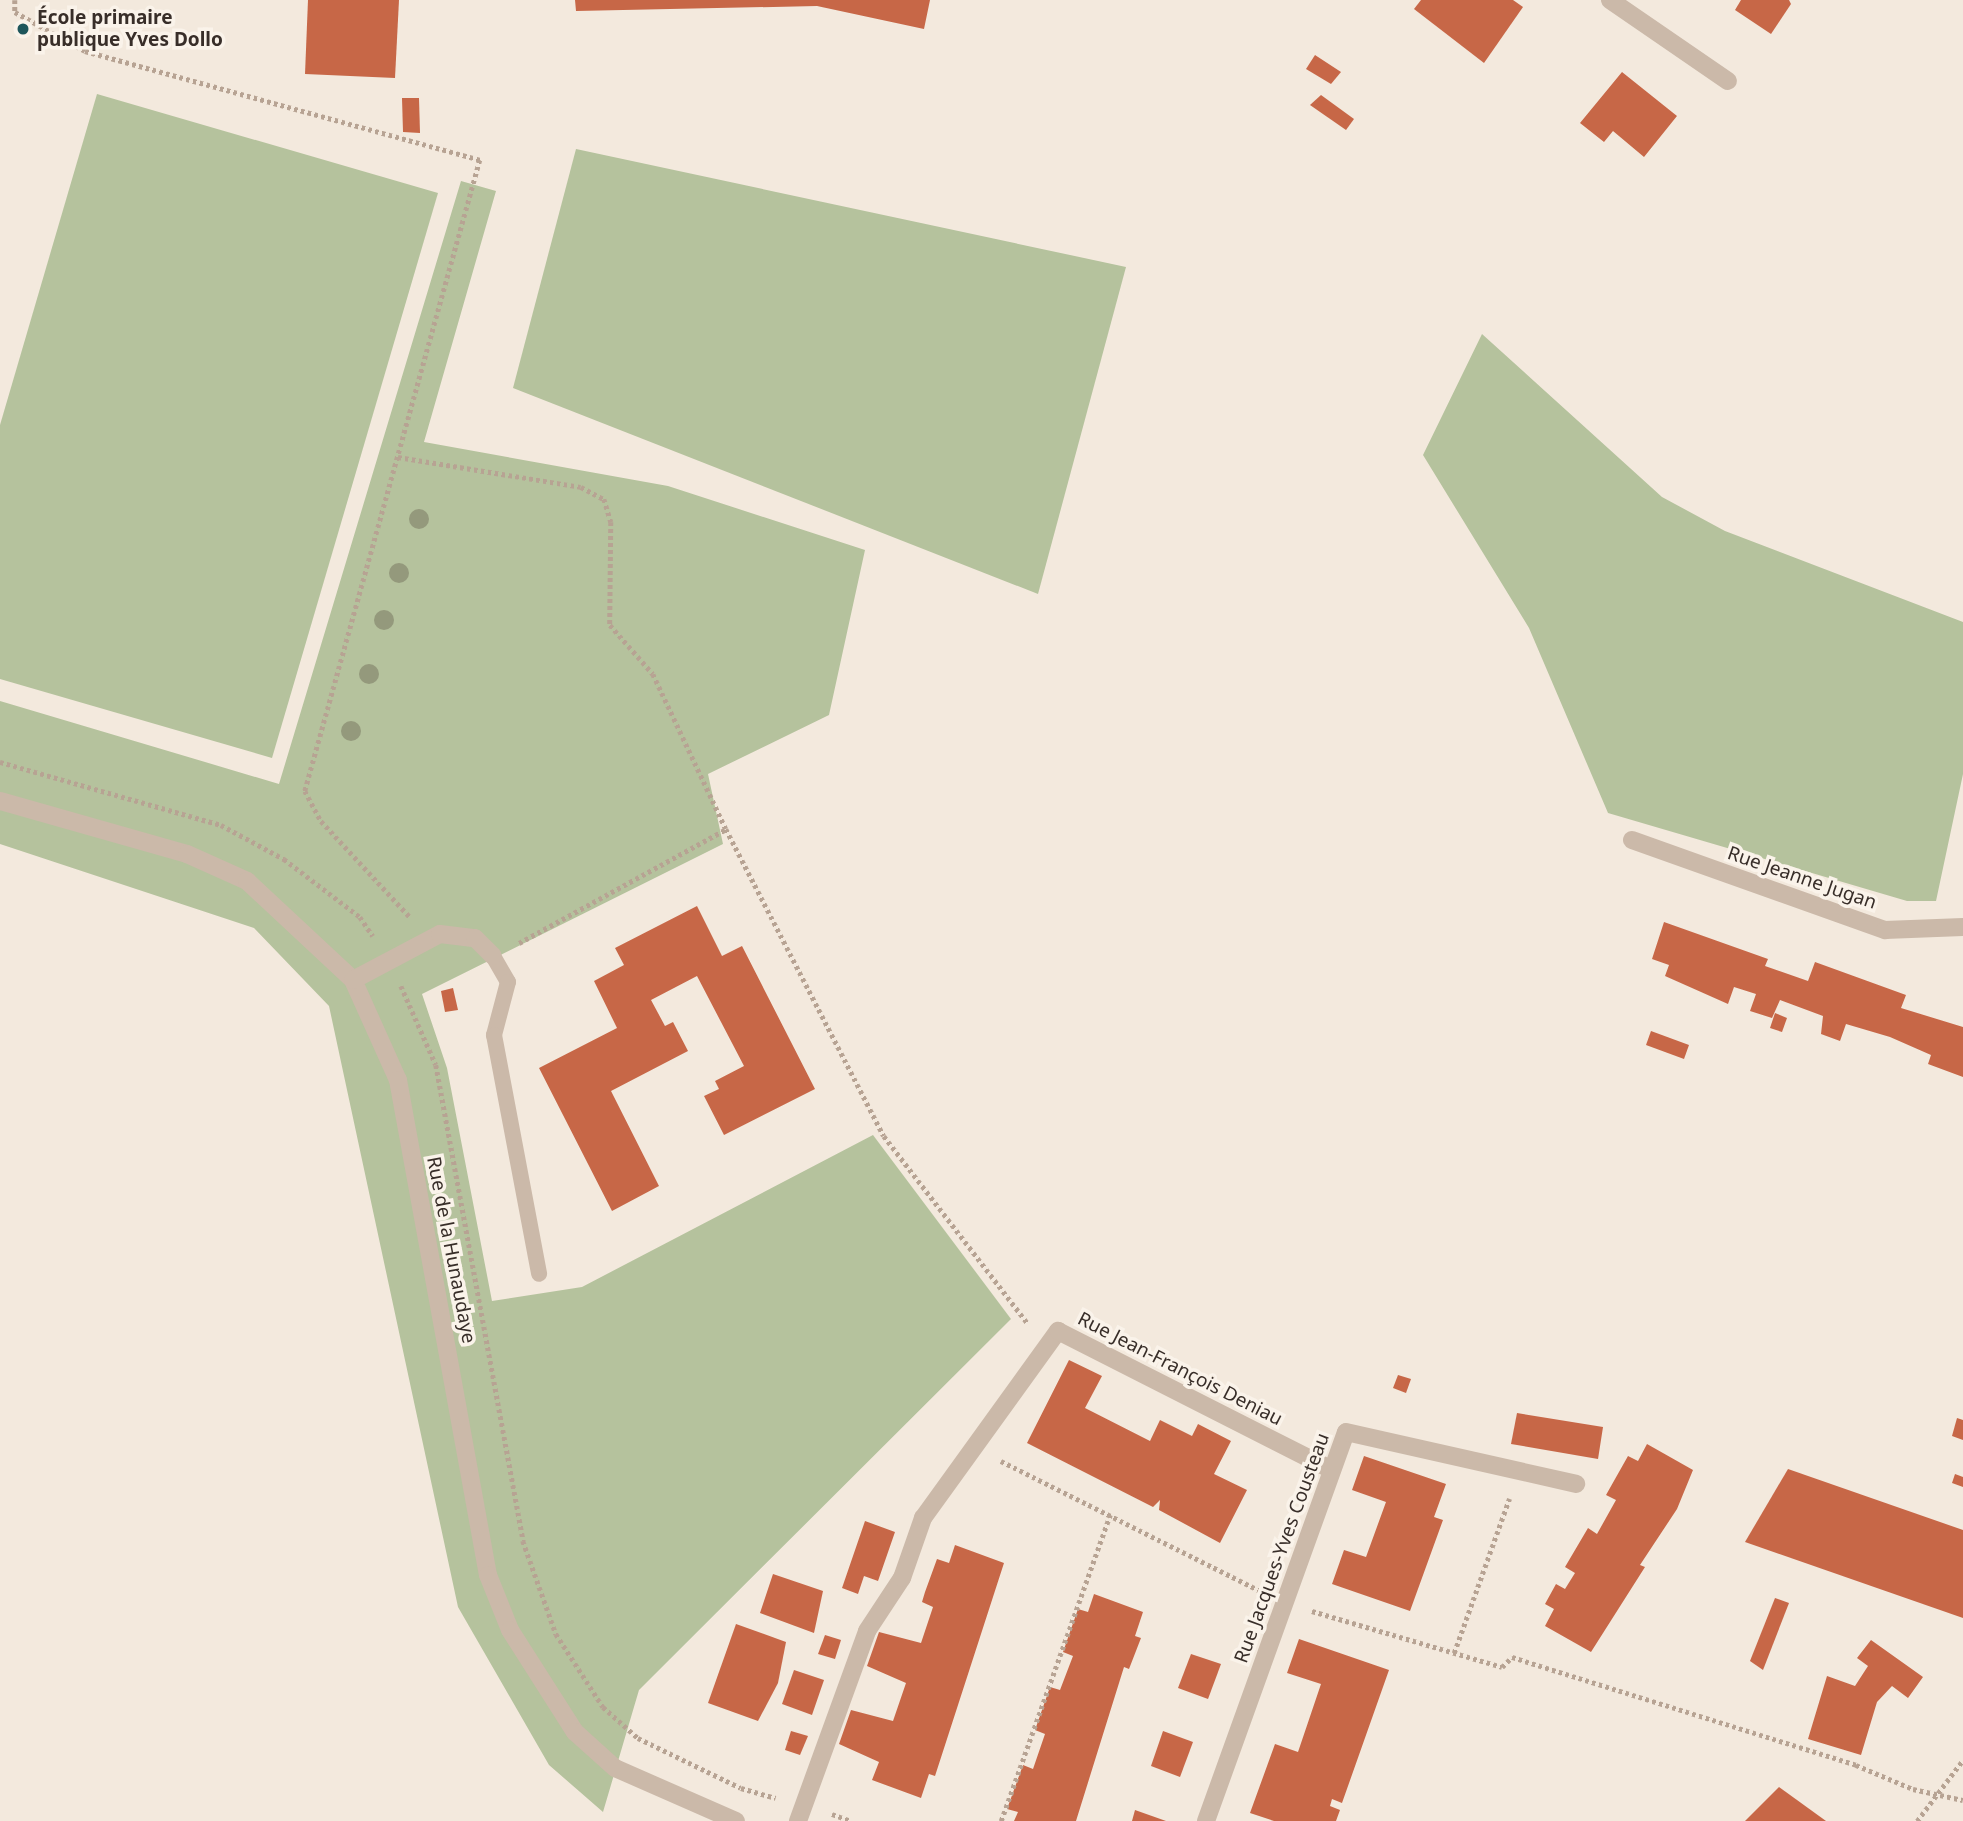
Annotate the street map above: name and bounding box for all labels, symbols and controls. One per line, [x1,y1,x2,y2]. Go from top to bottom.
place label: École primaire publique Yves Dollo [37,7,223,51]
marker: École primaire publique Yves Dollo [15,21,31,37]
street label: Rue Jeanne Jugan [1725,842,1879,914]
street label: Rue de la Hunaudaye [422,1155,480,1345]
street label: Rue Jean-François Deniau [1074,1307,1286,1431]
street label: Rue Jacques-Yves Cousteau [1230,1430,1334,1666]

